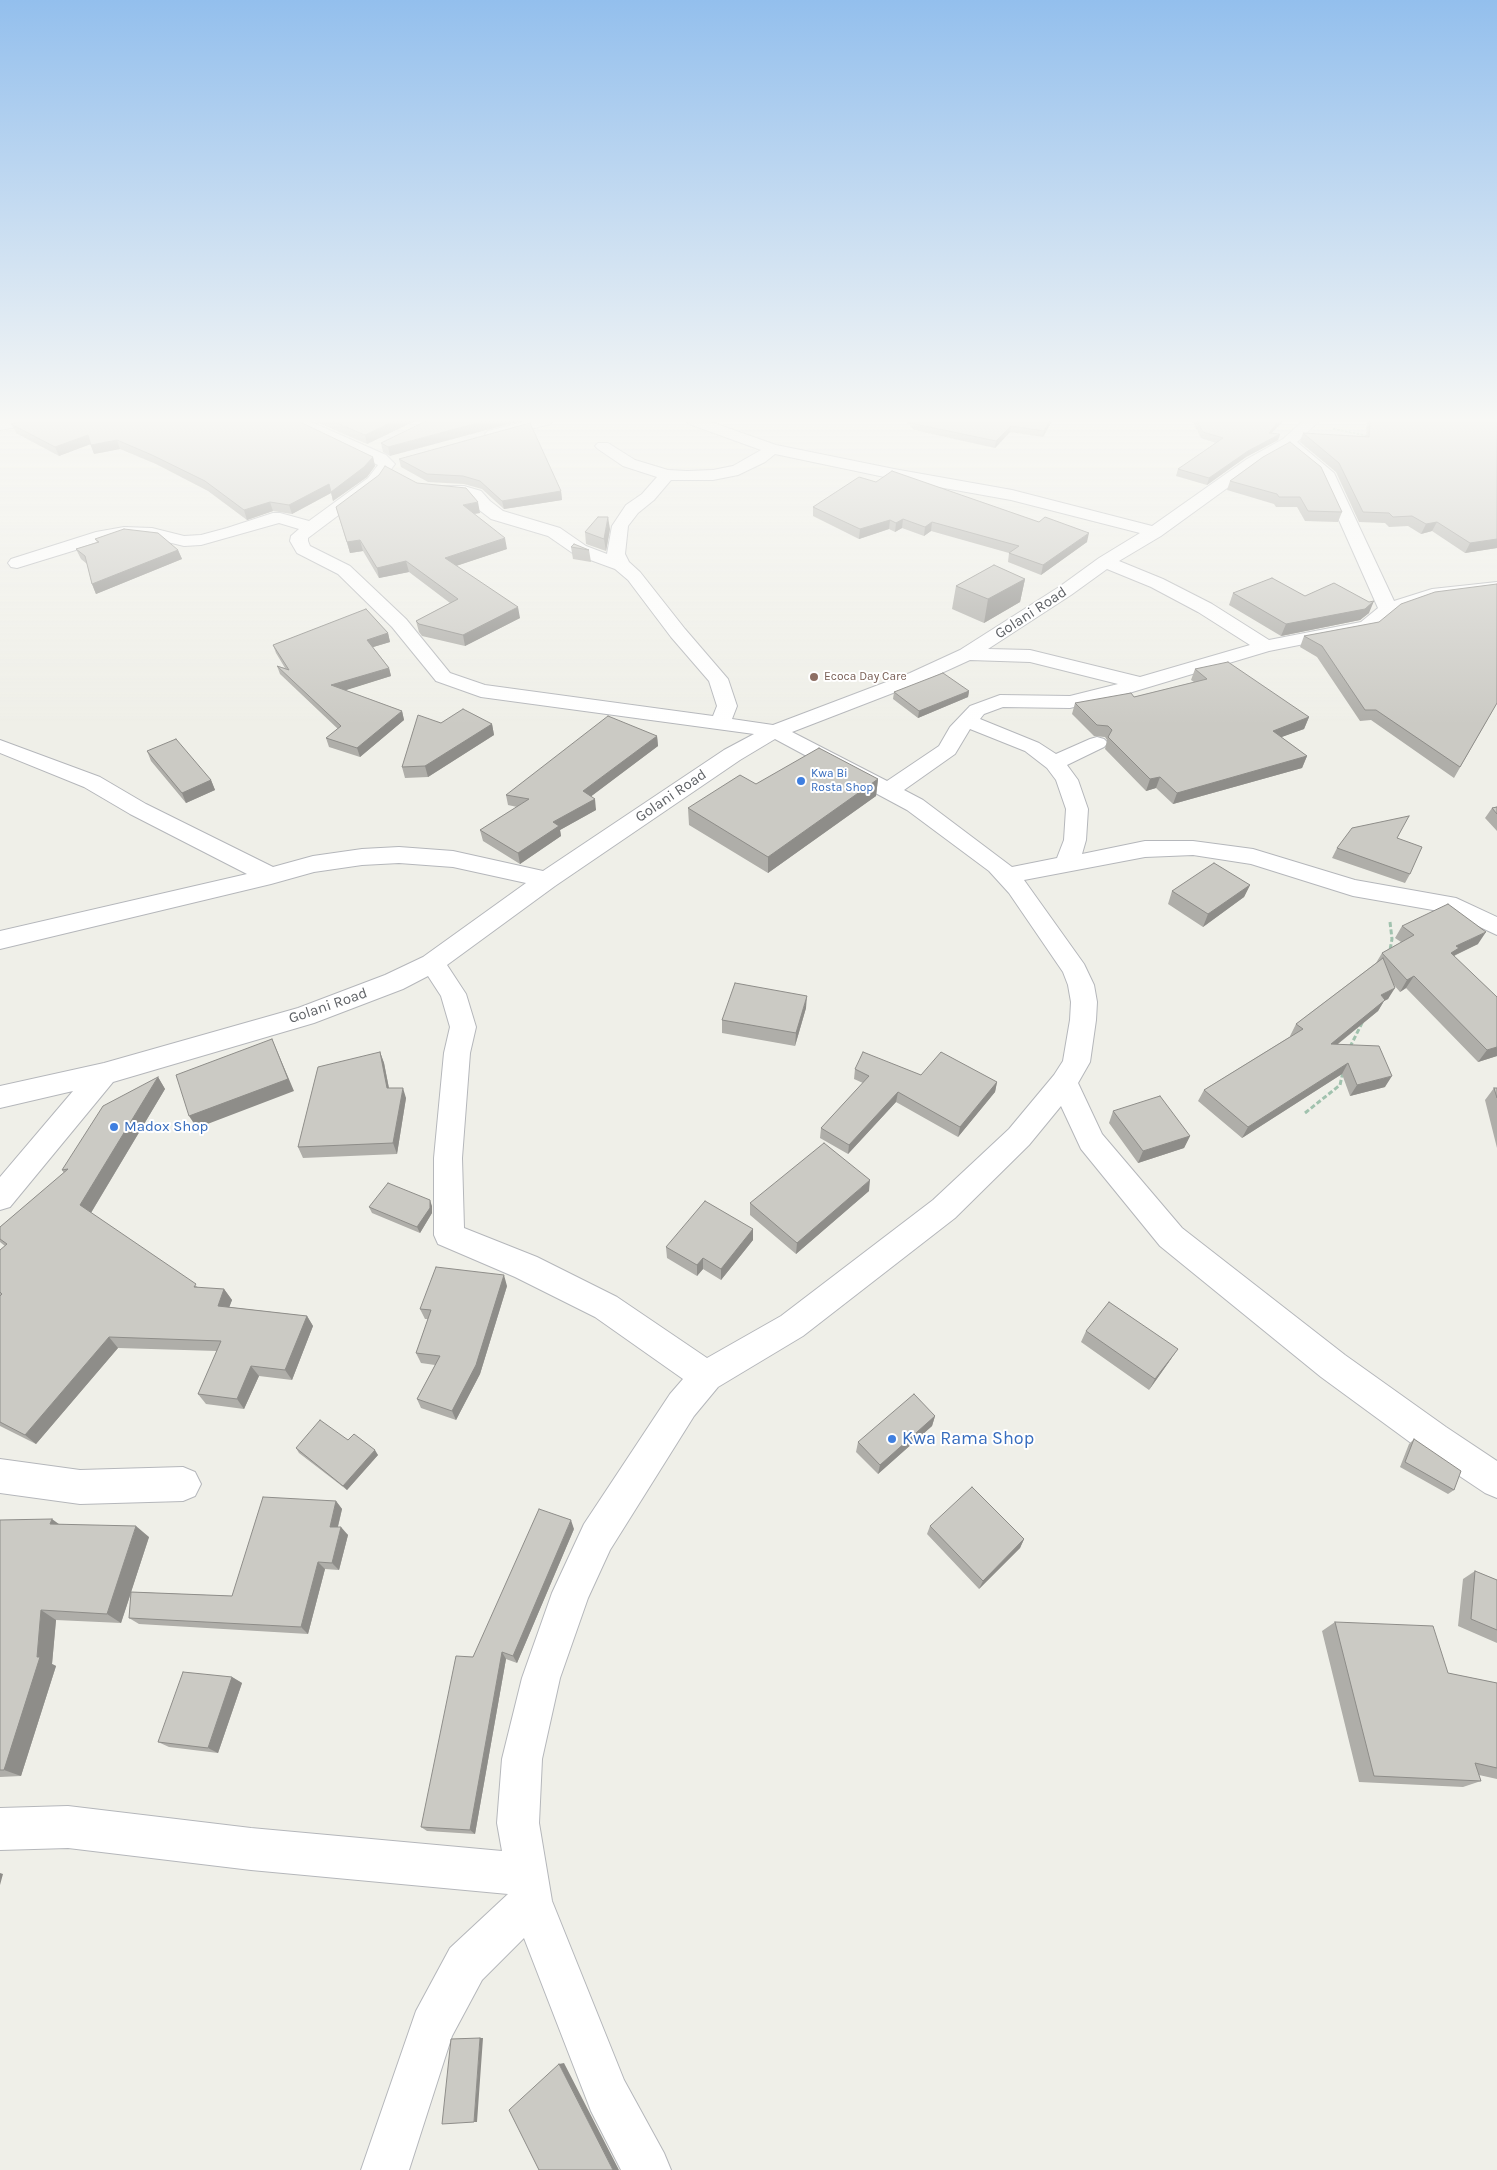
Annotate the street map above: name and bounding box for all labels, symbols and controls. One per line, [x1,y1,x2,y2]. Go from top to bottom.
street label: Golani Road [992,583,1070,643]
place label: Ecoca Day Care [824,670,907,684]
marker: Ecoca Day Care [808,671,820,683]
street label: Golani Road [632,766,710,826]
place label: Kwa Bi Rosta Shop [811,767,873,795]
marker: Kwa Bi Rosta Shop [795,775,807,787]
street label: Golani Road [286,984,370,1028]
place label: Madox Shop [124,1118,208,1136]
marker: Madox Shop [108,1121,120,1133]
place label: Kwa Rama Shop [902,1428,1034,1450]
marker: Kwa Rama Shop [886,1433,898,1445]

